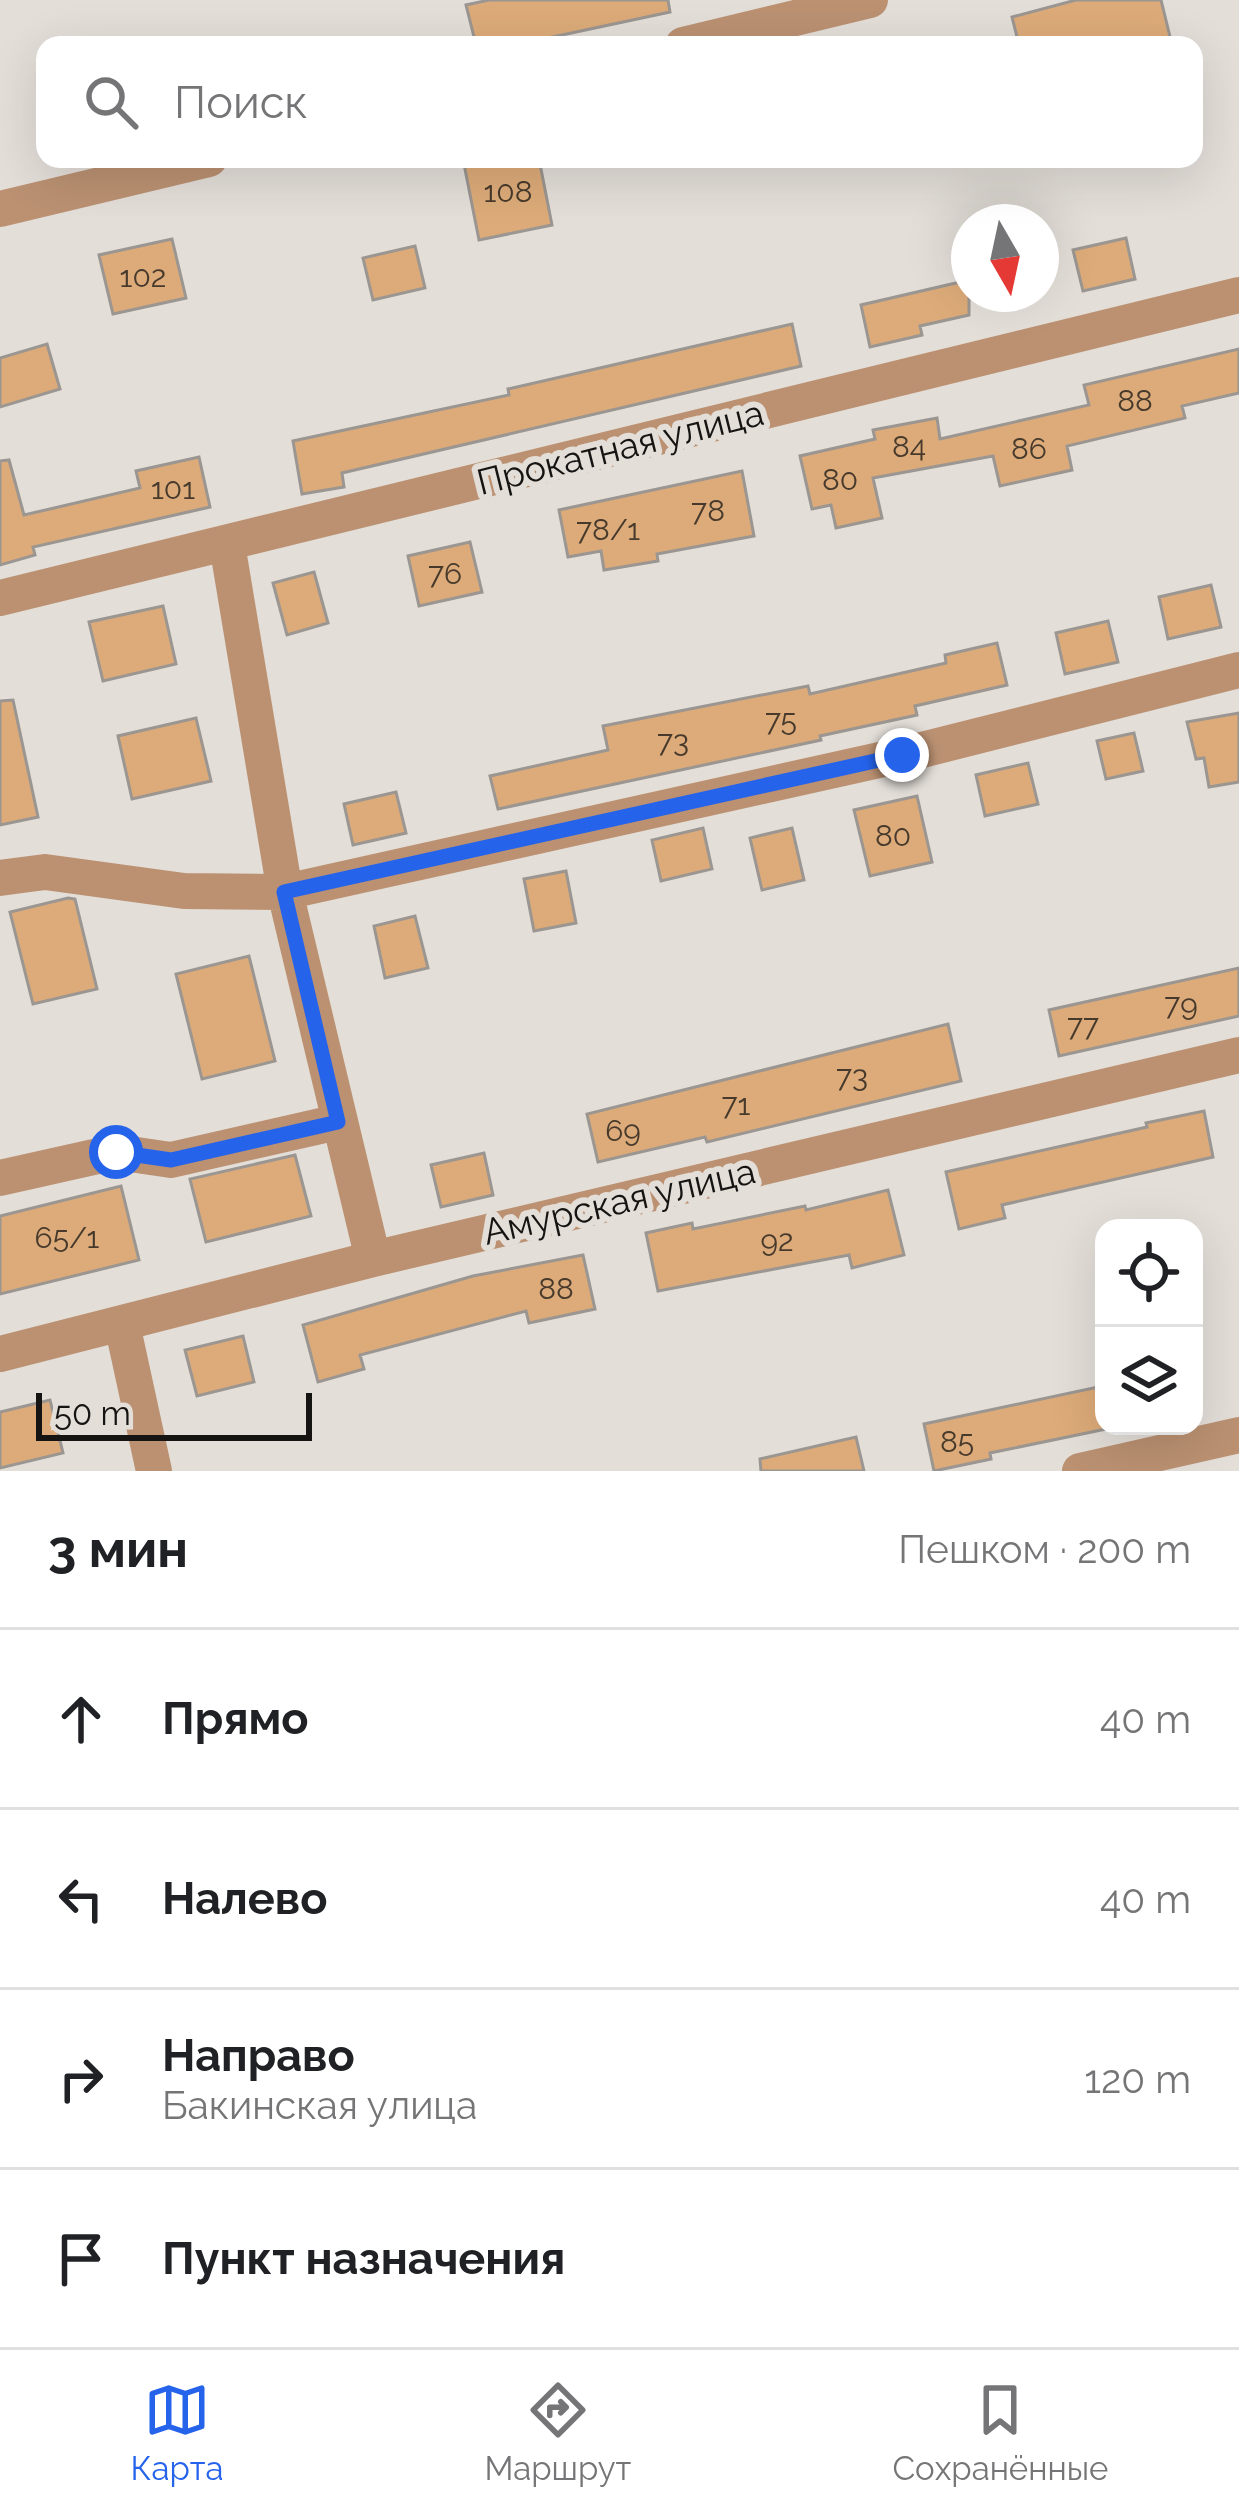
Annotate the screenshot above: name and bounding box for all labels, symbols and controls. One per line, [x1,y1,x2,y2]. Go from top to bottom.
search box [36,36,1203,168]
icon: search [78,69,144,135]
text: Поиск [174,76,308,129]
house number: 108 [484,174,533,209]
north arrow [951,204,1059,312]
house number: 102 [120,259,166,294]
house number: 88 [1117,383,1153,418]
street label: Прокатная улица [472,391,768,503]
house number: 84 [892,429,926,464]
house number: 86 [1011,431,1047,466]
house number: 80 [822,462,858,497]
house number: 101 [151,471,195,506]
house number: 78 [691,493,725,528]
house number: 78/1 [576,512,640,547]
house number: 76 [428,556,462,591]
house number: 75 [765,703,797,738]
house number: 73 [657,724,689,759]
route end [875,728,929,782]
house number: 80 [875,818,911,853]
house number: 79 [1164,987,1198,1022]
house number: 77 [1067,1008,1099,1043]
house number: 73 [836,1059,868,1094]
house number: 71 [722,1087,751,1122]
house number: 69 [605,1113,641,1148]
route start [89,1125,143,1179]
street label: Амурская улица [479,1149,759,1253]
map controls [1095,1219,1203,1435]
button: locate [1095,1219,1203,1327]
house number: 65/1 [35,1220,100,1255]
house number: 92 [760,1223,794,1258]
house number: 88 [538,1271,574,1306]
button: layers [1095,1327,1203,1435]
scale bar [36,1387,312,1440]
text: 50 m [54,1394,131,1433]
house number: 85 [940,1424,974,1459]
text: 3 мин [48,1519,188,1579]
text: Пешком · 200 m [898,1526,1191,1572]
icon: ahead [48,1686,114,1752]
text: Прямо [162,1692,309,1745]
text: 40 m [1100,1696,1191,1742]
icon: left [48,1866,114,1932]
text: Налево [162,1872,328,1925]
text: 40 m [1100,1876,1191,1922]
text: Направо [162,2029,355,2082]
icon: right [48,2046,114,2112]
text: 120 m [1084,2056,1191,2102]
text: Бакинская улица [162,2082,477,2128]
icon: arrive [48,2226,114,2292]
text: Пункт назначения [162,2232,565,2285]
tab: Карта [131,2377,223,2488]
tab: Маршрут [484,2377,631,2488]
tab: Сохранённые [892,2377,1108,2488]

